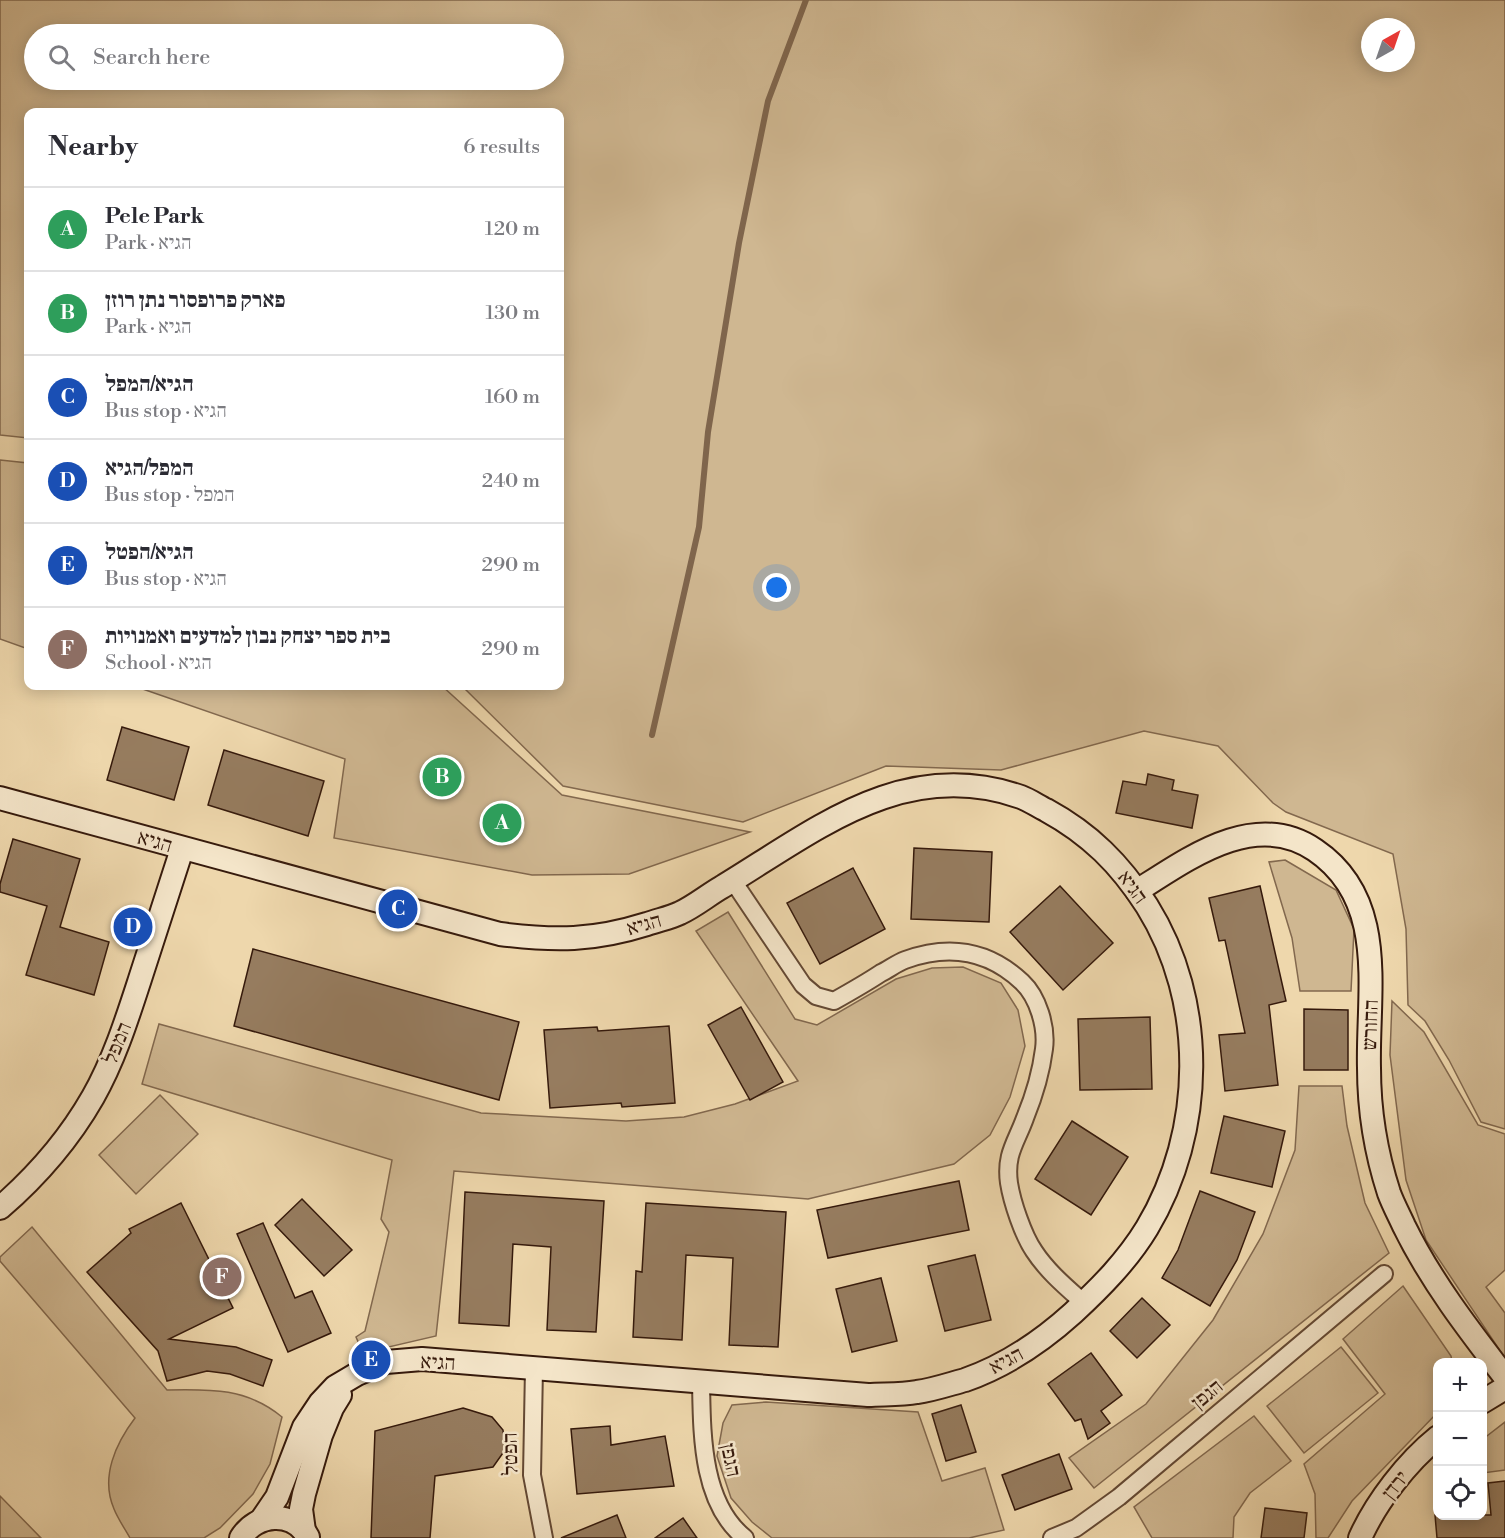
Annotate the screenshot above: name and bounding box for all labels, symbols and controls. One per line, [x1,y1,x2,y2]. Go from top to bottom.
north arrow [1361,18,1415,72]
search box [24,24,564,90]
icon: search [45,41,78,74]
text: Search here [93,44,210,71]
text: Nearby [48,131,138,163]
text: 6 results [463,135,540,160]
text: Pele Park [105,203,204,230]
text: A [60,217,75,242]
text: 120 m [485,217,540,242]
text: Park · הגיא [105,231,192,256]
text: פארק פרופסור נתן רוזן [105,287,285,314]
text: B [60,301,75,326]
text: 130 m [485,301,540,326]
text: Park · הגיא [105,315,192,340]
text: הגיא/המפל [105,371,194,398]
text: C [60,385,75,410]
text: 160 m [485,385,540,410]
text: Bus stop · הגיא [105,399,227,424]
text: המפל/הגיא [105,455,194,482]
text: D [60,469,75,494]
text: 240 m [482,469,540,494]
text: Bus stop · המפל [105,483,235,508]
text: הגיא/הפטל [105,539,194,566]
text: E [61,553,74,578]
text: 290 m [482,553,540,578]
text: Bus stop · הגיא [105,567,227,592]
your location [762,573,791,602]
text: בית ספר יצחק נבון למדעים ואמנויות [105,623,391,650]
text: F [60,637,75,662]
text: 290 m [482,637,540,662]
text: School · הגיא [105,651,212,676]
pin: B [422,754,462,800]
pin: A [482,800,522,846]
street label: הגיא [134,825,175,859]
street label: הגיא [1111,866,1153,909]
pin: C [378,886,418,932]
pin: D [114,904,152,950]
street label: הגיא [624,908,665,942]
street label: החורש [1357,999,1385,1051]
street label: המפל [98,1018,138,1068]
pin: F [202,1254,242,1300]
pin: E [352,1338,391,1382]
street label: הגיא [985,1341,1028,1381]
street label: הגיא [420,1349,456,1377]
map controls [1433,1358,1487,1520]
button: + [1433,1358,1487,1412]
street label: הגפן [1186,1374,1229,1416]
button: − [1433,1412,1487,1466]
street label: הפטל [498,1432,524,1476]
street label: הגפן [714,1441,746,1479]
street label: ירדן [1376,1466,1415,1505]
button: locate [1433,1466,1487,1520]

